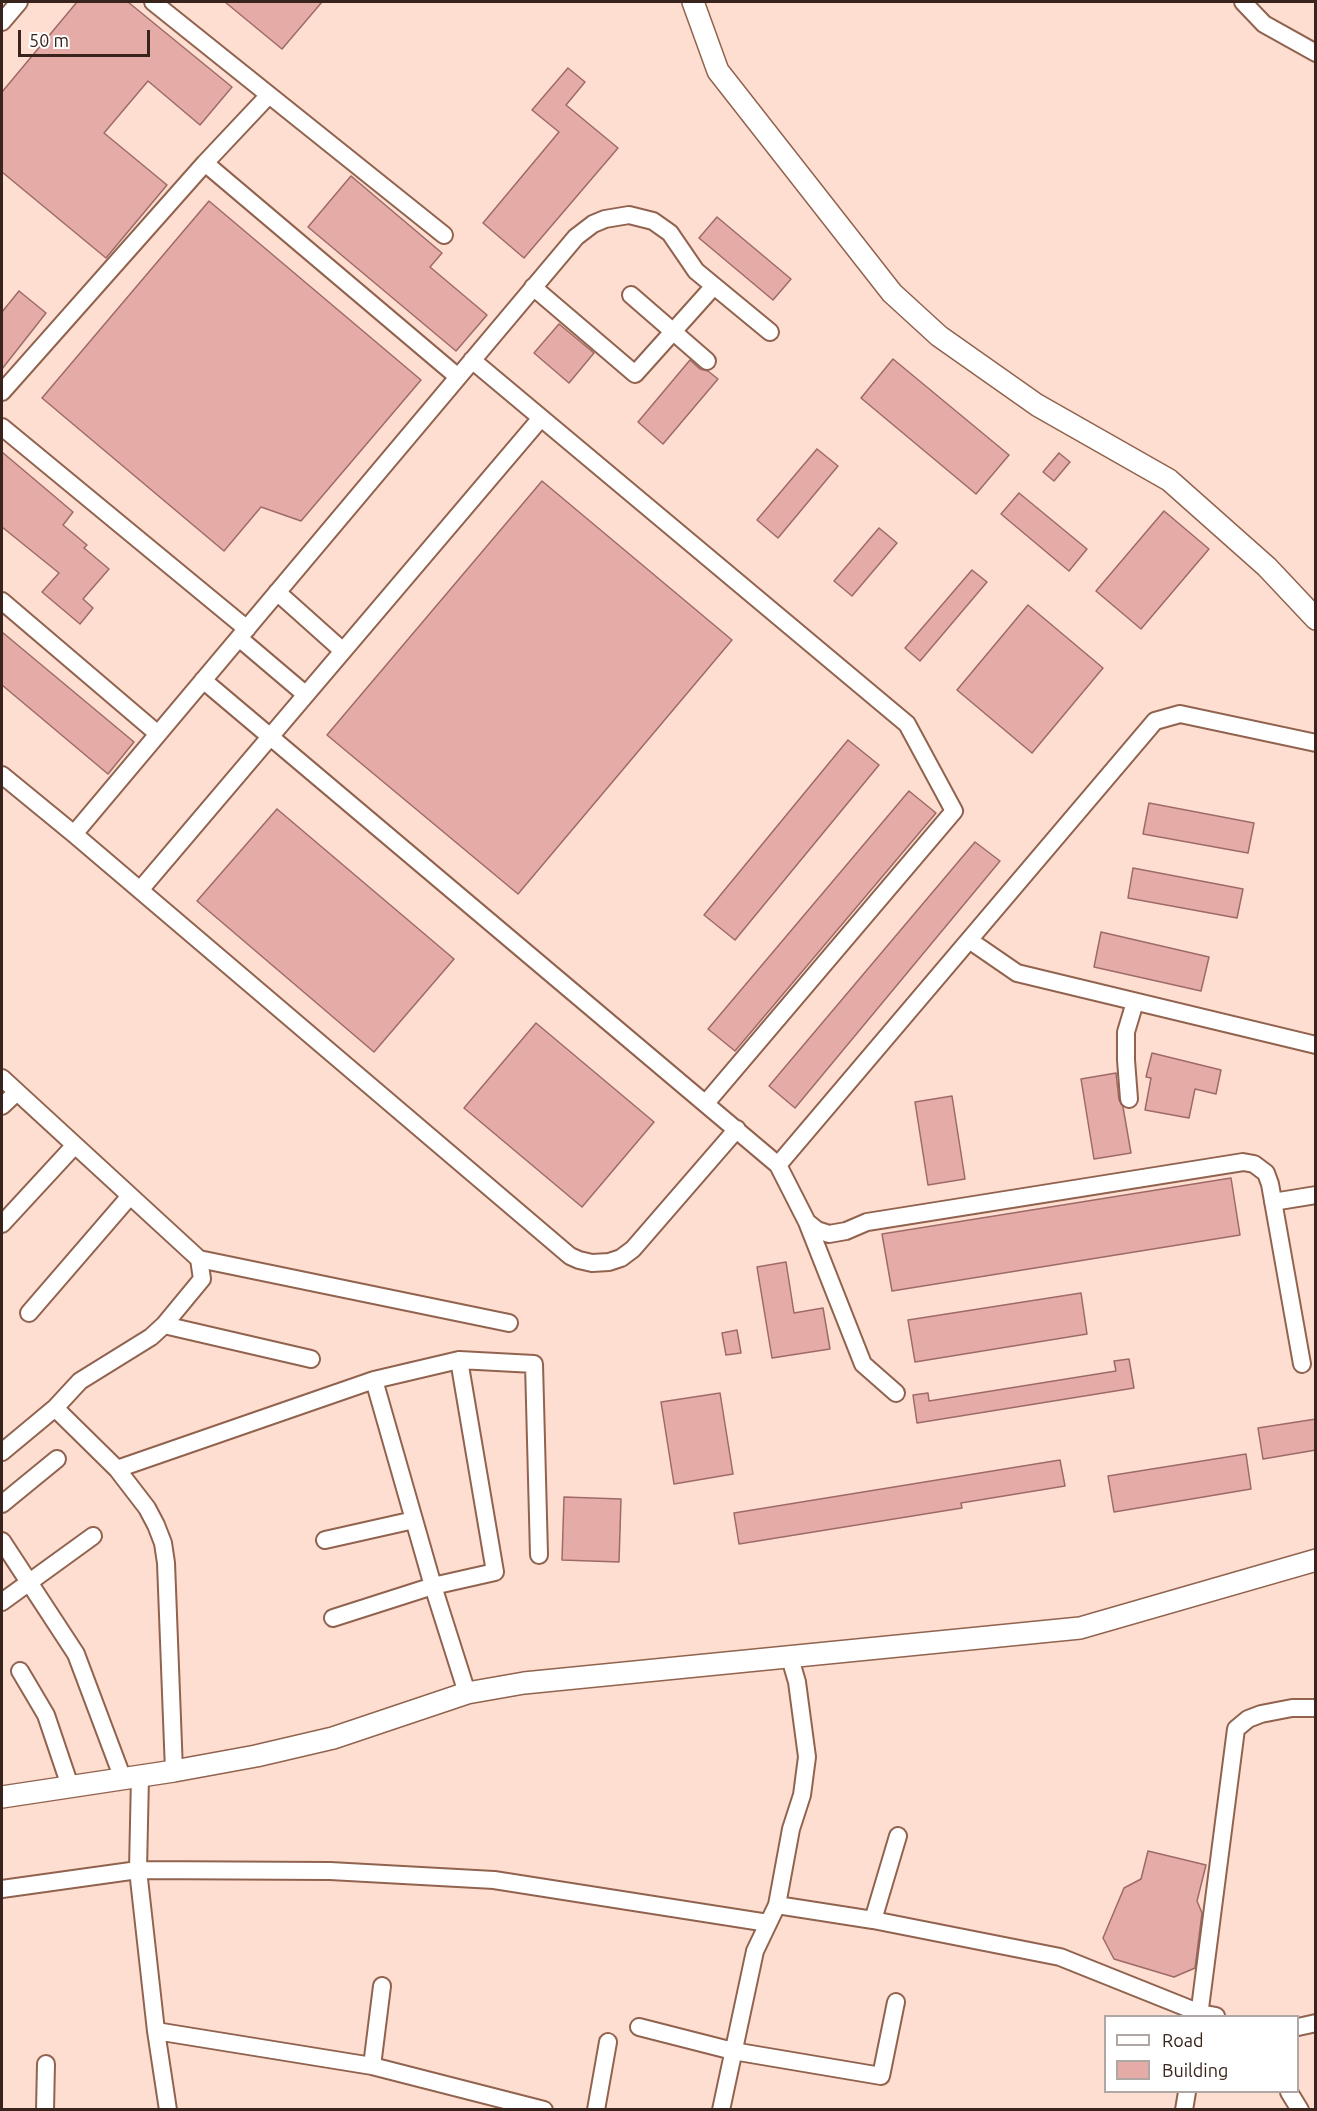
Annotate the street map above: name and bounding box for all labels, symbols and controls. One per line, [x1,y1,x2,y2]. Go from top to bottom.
scale bar [21,18,153,56]
text: 50 m [29,30,69,50]
legend [1104,2015,1299,2093]
text: Road [1162,2030,1204,2050]
text: Building [1162,2060,1228,2080]

